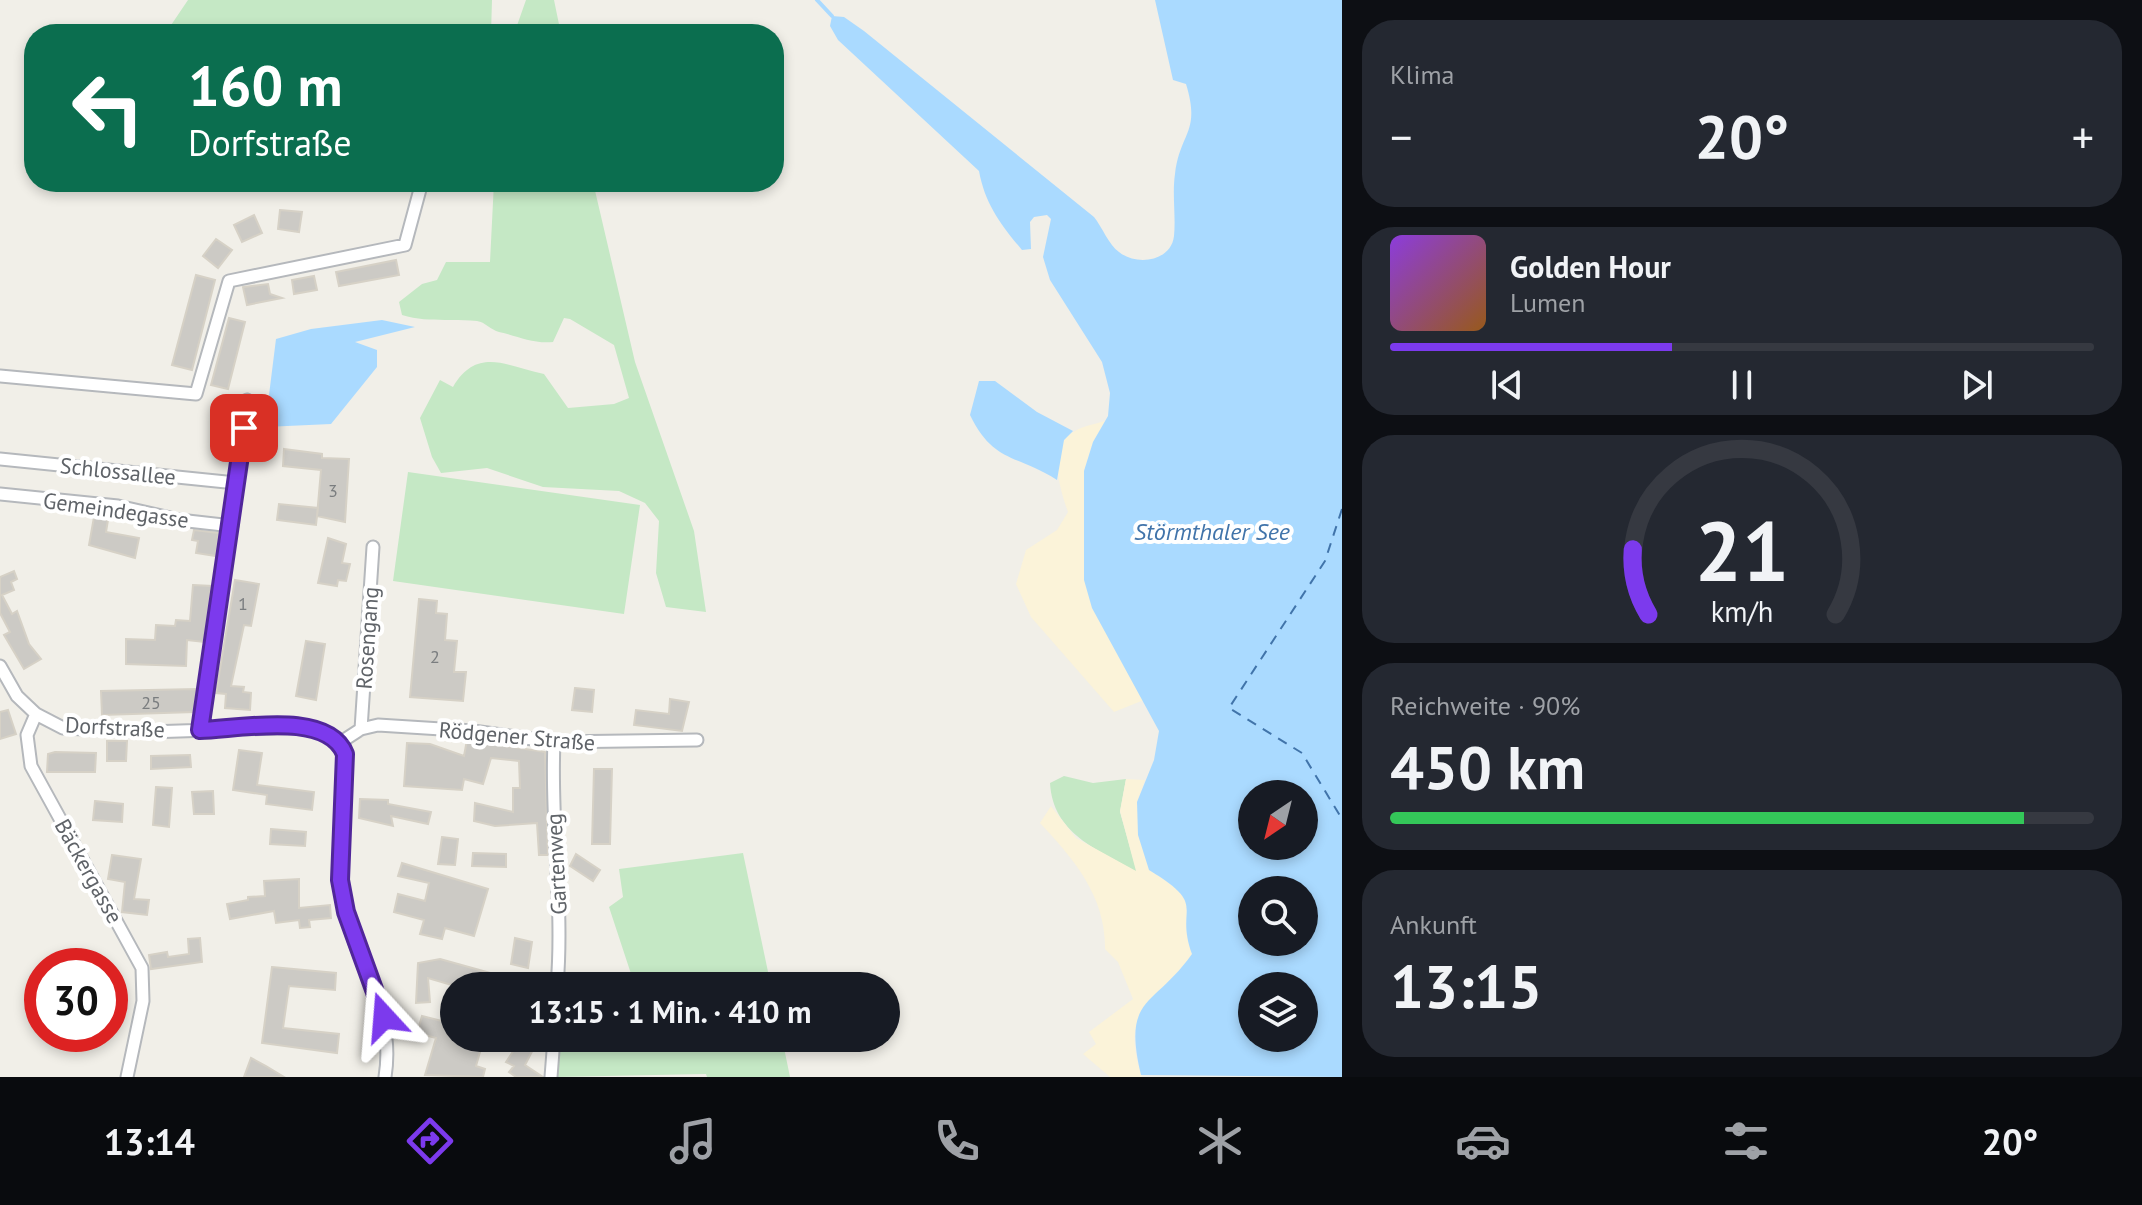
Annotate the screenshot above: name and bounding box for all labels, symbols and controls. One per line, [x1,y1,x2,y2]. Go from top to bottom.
text: 160 m [188,49,343,121]
icon: left [56,56,160,160]
text: Klima [1390,58,1454,91]
text: 20° [1695,97,1789,175]
text: − [1390,108,1412,165]
text: + [2072,108,2094,165]
text: Dorfstraße [188,119,352,166]
text: Golden Hour [1510,247,1671,286]
text: Lumen [1510,286,1585,319]
icon: previous [1485,363,1529,407]
icon: pause [1720,363,1764,407]
icon: next [1955,363,1999,407]
pin [210,394,278,462]
icon: arrive [222,406,266,450]
street label: Schlossallee [59,451,177,491]
house number: 3 [328,479,338,502]
street label: Gemeindegasse [41,486,191,534]
text: 21 [1695,495,1789,603]
water label: Störmthaler See [1134,516,1290,547]
street label: Rosengang [349,586,385,690]
house number: 1 [238,592,248,615]
text: km/h [1711,593,1773,630]
house number: 2 [430,645,440,668]
text: Reichweite · 90% [1390,689,1580,722]
house number: 25 [141,691,161,714]
street label: Dorfstraße [64,710,166,744]
street label: Rödgener Straße [438,715,596,757]
text: 450 km [1390,728,1585,806]
north arrow [1238,780,1318,860]
map controls [1238,780,1318,1052]
street label: Gartenweg [539,813,573,915]
street label: Bäckergasse [49,814,129,928]
button: search [1238,876,1318,956]
text: Ankunft [1390,908,1477,941]
text: 13:15 [1390,947,1542,1025]
speed limit sign: 30 [24,948,128,1052]
button: layers [1238,972,1318,1052]
position arrow [342,975,426,1059]
text: 13:15 · 1 Min. · 410 m [529,992,811,1031]
icon: directions [402,1113,458,1169]
icon: music [665,1113,721,1169]
icon: phone [929,1113,985,1169]
icon: climate [1192,1113,1248,1169]
icon: car [1455,1113,1511,1169]
icon: filters [1718,1113,1774,1169]
text: 13:14 [104,1118,195,1165]
text: 20° [1982,1118,2038,1165]

